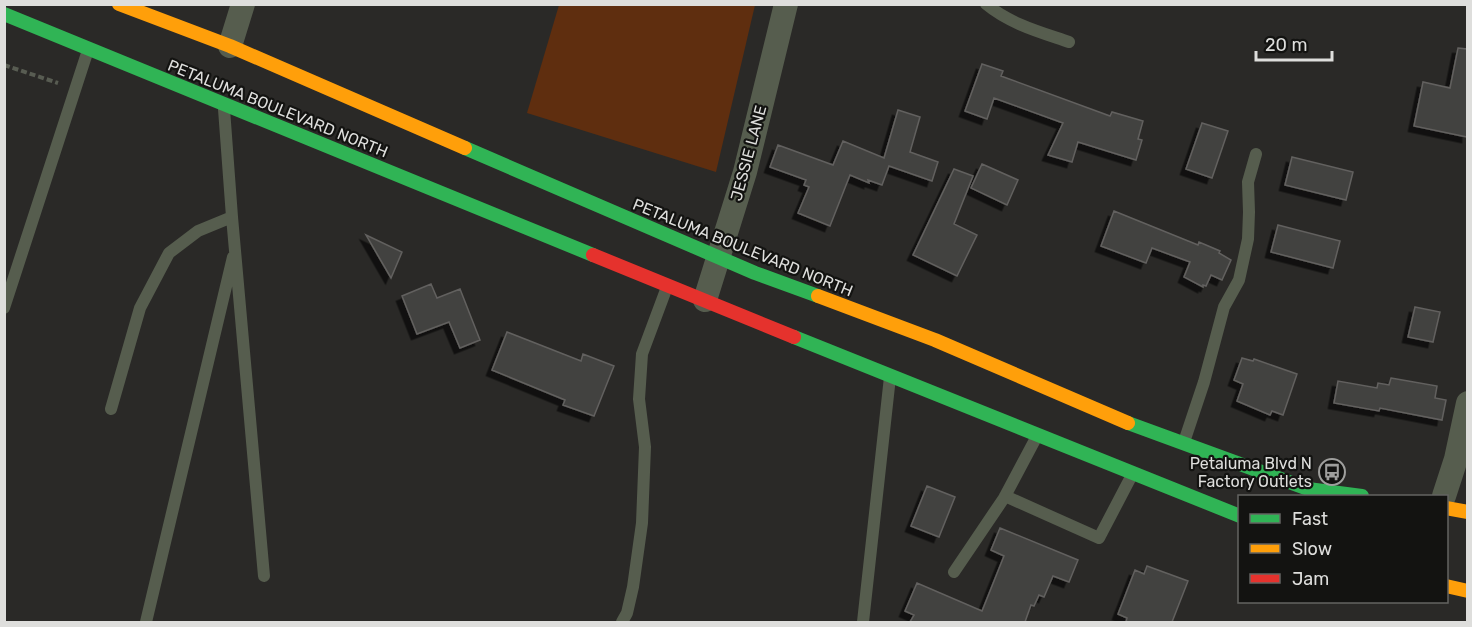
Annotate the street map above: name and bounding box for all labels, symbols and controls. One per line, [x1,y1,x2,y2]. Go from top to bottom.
scale bar [1256,24,1332,62]
text: 20 m [1265,34,1307,56]
street label: PETALUMA BOULEVARD NORTH [165,55,391,161]
street label: JESSIE LANE [727,103,770,203]
street label: PETALUMA BOULEVARD NORTH [630,194,856,300]
place label: Petaluma Blvd N Factory Outlets [1190,454,1312,491]
bus stop icon: Petaluma Blvd N Factory Outlets [1317,457,1347,487]
legend [1238,495,1448,603]
text: Fast [1292,508,1328,530]
text: Slow [1292,538,1332,560]
text: Jam [1292,568,1329,590]

